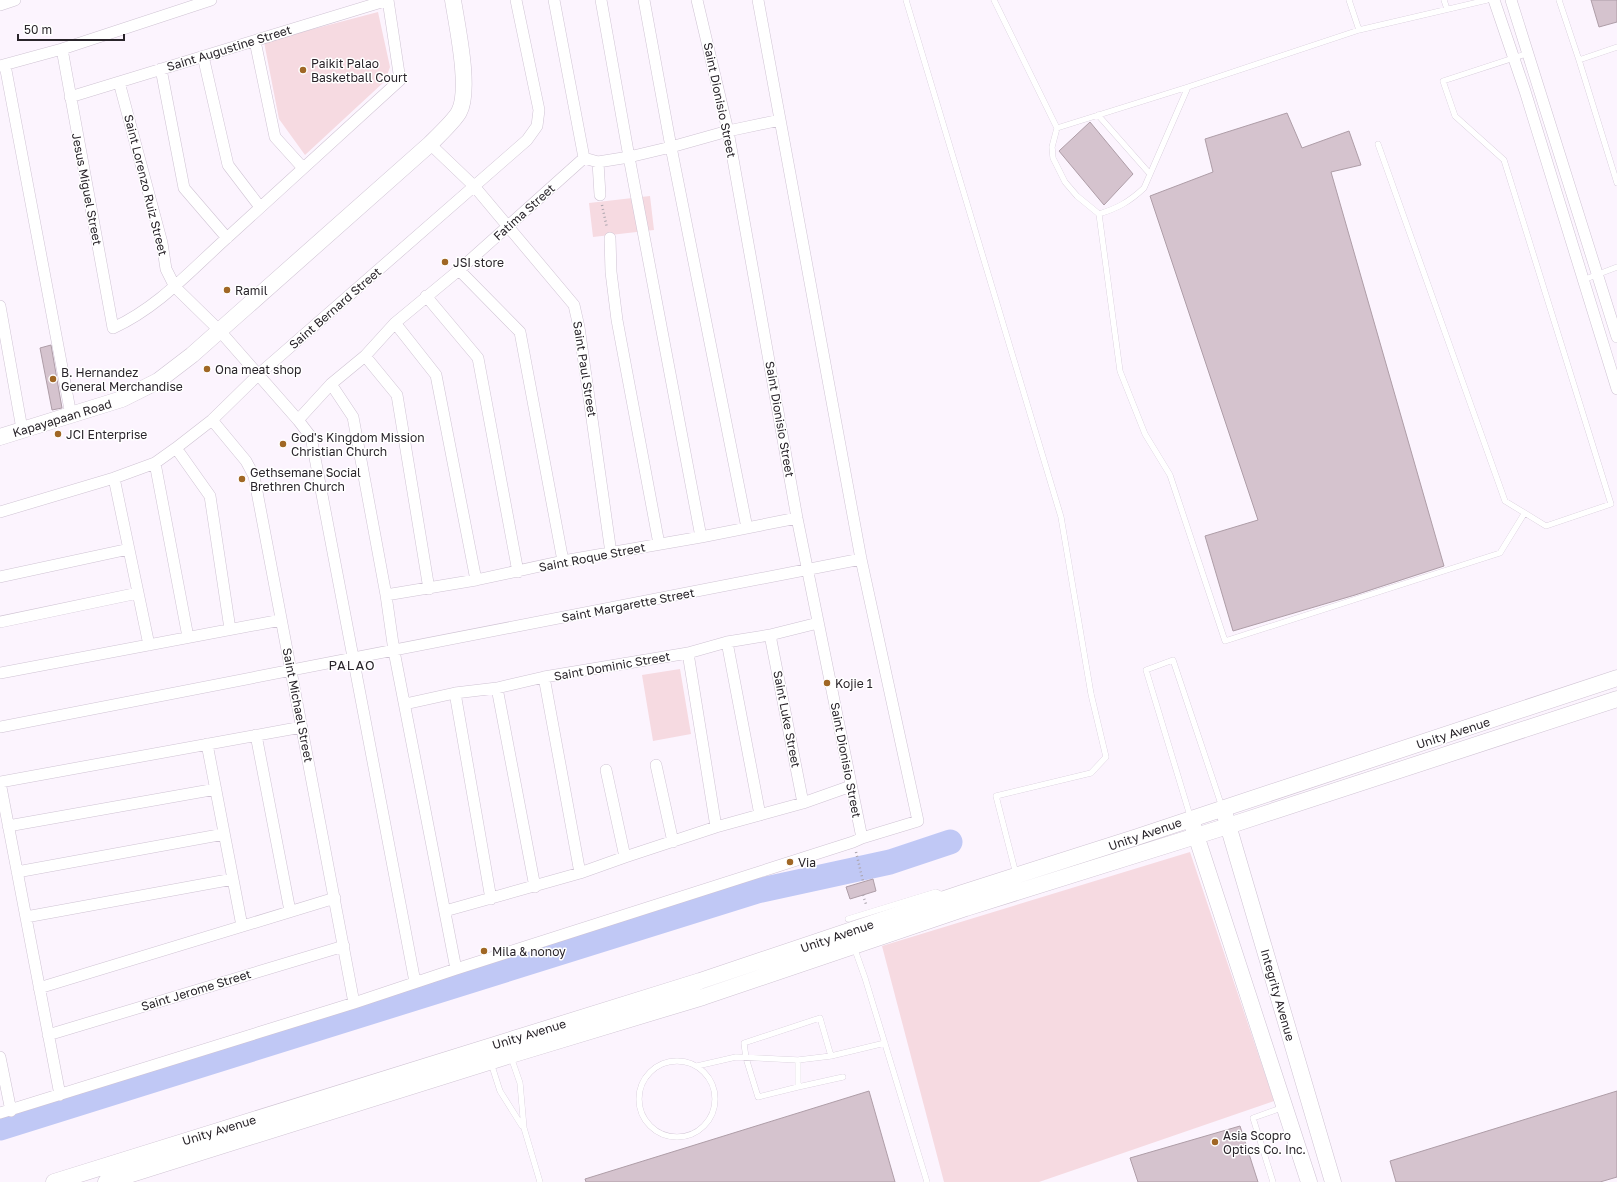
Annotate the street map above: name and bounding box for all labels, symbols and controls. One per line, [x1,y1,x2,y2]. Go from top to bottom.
scale bar [18,16,124,42]
text: 50 m [24,22,52,37]
street label: Saint Augustine Street [165,22,293,74]
street label: Saint Dionisio Street [700,41,740,159]
place label: Paikit Palao Basketball Court [311,56,408,85]
marker: Paikit Palao Basketball Court [298,65,308,75]
street label: Saint Lorenzo Ruiz Street [121,113,171,257]
street label: Jesus Miguel Street [69,132,105,247]
street label: Fatima Street [490,180,558,244]
place label: JSI store [453,255,504,270]
marker: JSI store [440,257,450,267]
street label: Saint Bernard Street [286,264,384,352]
place label: Ramil [235,283,268,298]
marker: Ramil [222,285,232,295]
street label: Saint Paul Street [570,320,600,418]
street label: Saint Dionisio Street [762,360,798,478]
place label: Ona meat shop [215,362,301,377]
marker: Ona meat shop [202,364,212,374]
place label: B. Hernandez General Merchandise [61,365,183,394]
marker: B. Hernandez General Merchandise [48,374,58,384]
street label: Kapayapaan Road [11,396,113,440]
place label: JCI Enterprise [66,427,147,442]
marker: JCI Enterprise [53,429,63,439]
place label: God's Kingdom Mission Christian Church [291,430,425,459]
marker: God's Kingdom Mission Christian Church [278,439,288,449]
place label: Gethsemane Social Brethren Church [250,465,361,494]
marker: Gethsemane Social Brethren Church [237,474,247,484]
street label: Saint Roque Street [538,539,647,575]
street label: Saint Margarette Street [560,585,696,625]
street label: Saint Michael Street [280,646,316,764]
street label: Saint Dominic Street [553,648,672,684]
district label: PALAO [328,657,376,673]
street label: Saint Luke Street [770,669,804,769]
place label: Kojie 1 [835,676,873,691]
marker: Kojie 1 [822,678,832,688]
street label: Saint Dionisio Street [827,701,865,819]
street label: Unity Avenue [1414,714,1492,752]
street label: Unity Avenue [1106,814,1184,854]
place label: Via [798,855,816,870]
marker: Via [785,857,795,867]
street label: Unity Avenue [798,916,876,956]
place label: Mila & nonoy [492,944,566,959]
marker: Mila & nonoy [479,946,489,956]
street label: Integrity Avenue [1258,947,1298,1043]
street label: Saint Jerome Street [139,966,253,1014]
street label: Unity Avenue [490,1016,568,1052]
street label: Unity Avenue [180,1112,258,1148]
place label: Asia Scopro Optics Co. Inc. [1223,1128,1306,1157]
marker: Asia Scopro Optics Co. Inc. [1210,1137,1220,1147]

